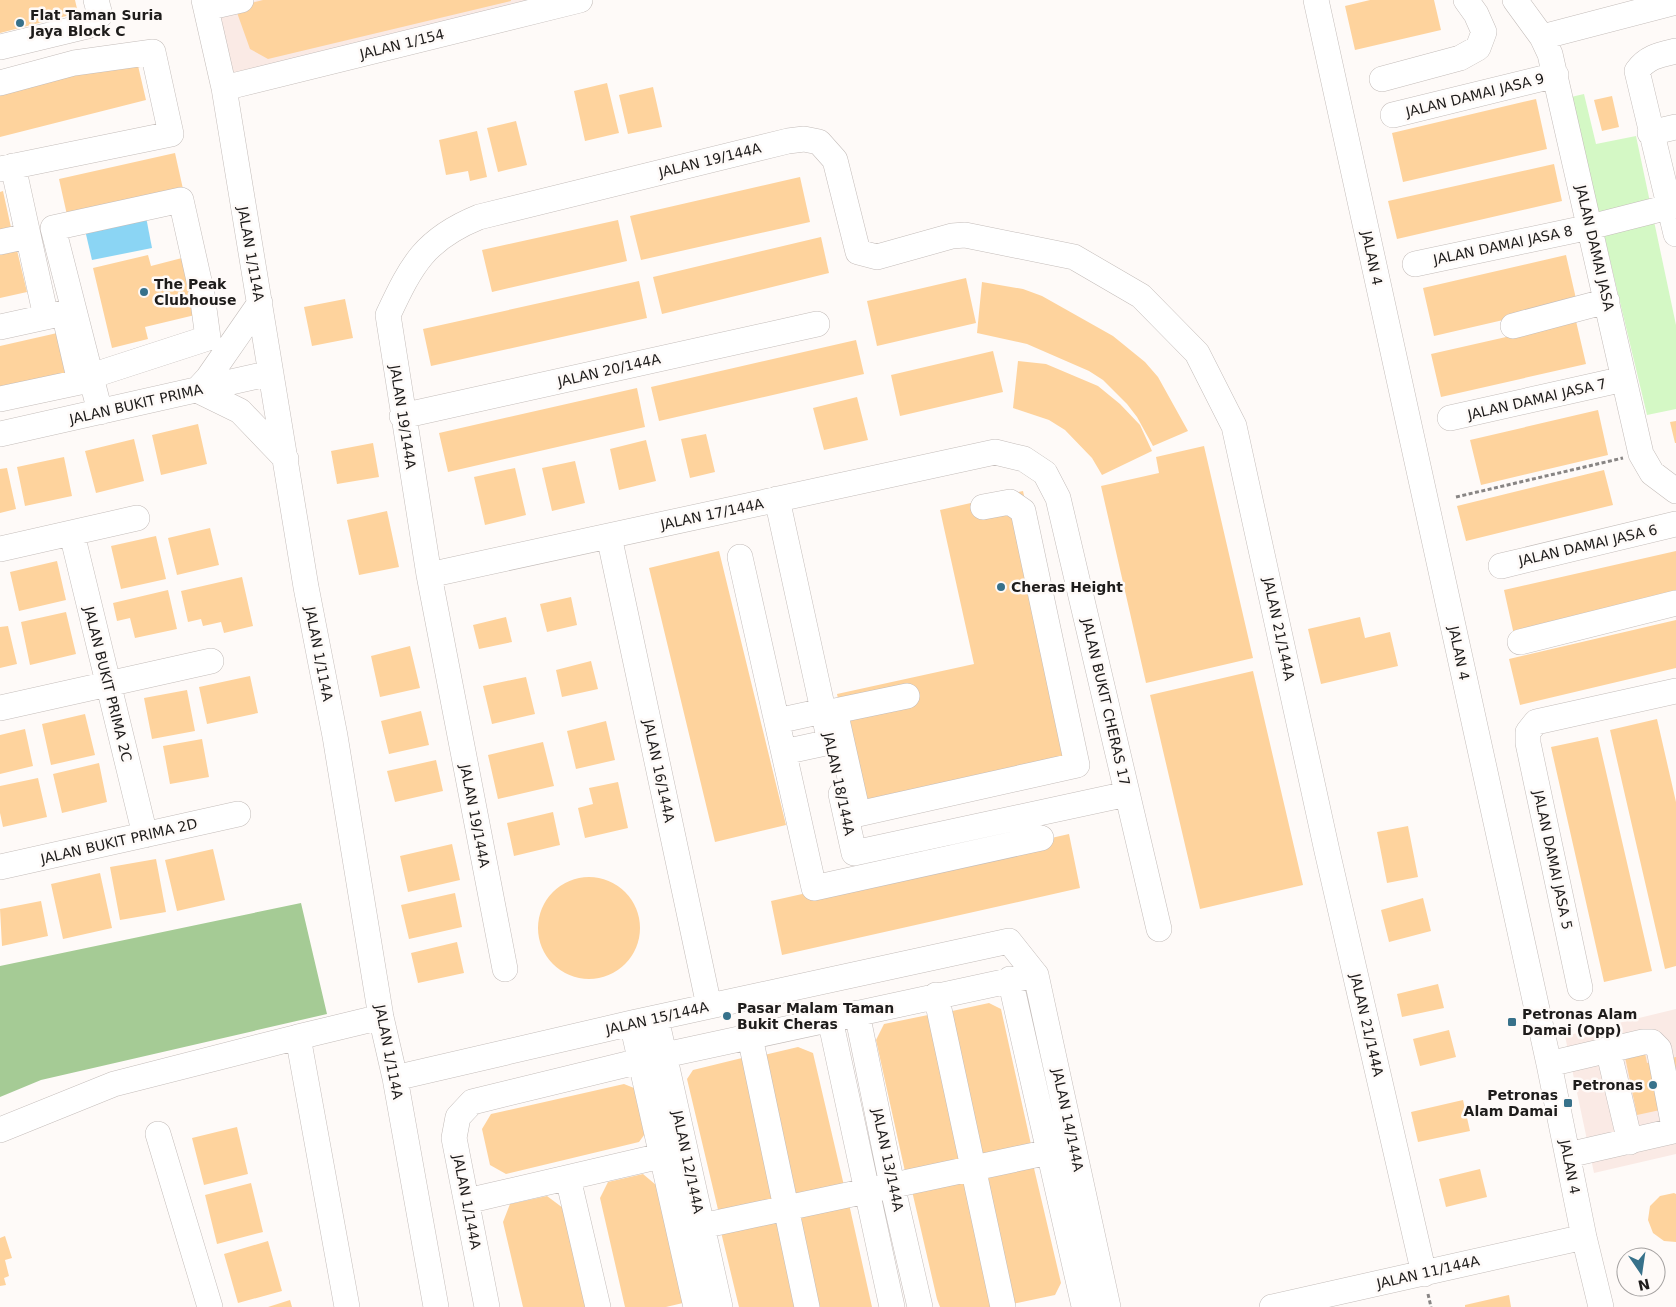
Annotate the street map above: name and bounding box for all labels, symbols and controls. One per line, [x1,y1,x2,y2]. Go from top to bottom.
place label: Flat Taman Suria Jaya Block C [29,7,163,39]
marker: Flat Taman Suria Jaya Block C [14,17,26,29]
street label: JALAN 1/154 [357,26,446,62]
street label: JALAN DAMAI JASA 9 [1403,70,1546,120]
street label: JALAN 19/144A [656,139,763,181]
street label: JALAN DAMAI JASA [1573,183,1617,313]
street label: JALAN 1/114A [235,204,267,303]
street label: JALAN DAMAI JASA 8 [1431,222,1574,268]
street label: JALAN 4 [1358,228,1386,287]
place label: The Peak Clubhouse [154,276,236,308]
marker: The Peak Clubhouse [138,286,150,298]
street label: JALAN 20/144A [555,350,662,390]
street label: JALAN 19/144A [387,363,419,470]
street label: JALAN DAMAI JASA 7 [1465,375,1608,423]
street label: JALAN BUKIT PRIMA [67,381,205,427]
street label: JALAN 17/144A [658,495,765,533]
street label: JALAN DAMAI JASA 6 [1516,521,1659,569]
street label: JALAN 21/144A [1260,575,1298,682]
place label: Cheras Height [1011,579,1123,595]
marker: Cheras Height [995,581,1007,593]
street label: JALAN BUKIT PRIMA 2C [81,604,135,763]
street label: JALAN 1/114A [302,604,336,703]
street label: JALAN BUKIT CHERAS 17 [1079,616,1133,787]
street label: JALAN 4 [1445,623,1473,682]
street label: JALAN 16/144A [640,717,678,824]
street label: JALAN 18/144A [820,730,858,837]
street label: JALAN 19/144A [457,762,493,869]
street label: JALAN DAMAI JASA 5 [1530,788,1576,931]
street label: JALAN BUKIT PRIMA 2D [38,815,199,867]
street label: JALAN 21/144A [1347,971,1387,1078]
street label: JALAN 15/144A [603,998,710,1038]
place label: Pasar Malam Taman Bukit Cheras [737,1000,894,1032]
street label: JALAN 1/114A [372,1002,406,1101]
place label: Petronas Alam Damai (Opp) [1522,1006,1637,1038]
marker: Pasar Malam Taman Bukit Cheras [721,1010,733,1022]
marker: Petronas Alam Damai (Opp) [1506,1016,1518,1028]
street label: JALAN 14/144A [1049,1066,1087,1173]
place label: Petronas [1572,1077,1643,1093]
marker: Petronas [1647,1079,1659,1091]
place label: Petronas Alam Damai [1464,1087,1558,1119]
marker: Petronas Alam Damai [1562,1097,1574,1109]
street label: JALAN 13/144A [869,1106,907,1213]
street label: JALAN 12/144A [669,1108,707,1215]
street label: JALAN 4 [1557,1137,1583,1196]
street label: JALAN 1/144A [450,1152,484,1251]
north arrow [1616,1247,1666,1297]
street label: JALAN 11/144A [1374,1252,1481,1292]
text: N [1636,1276,1651,1294]

